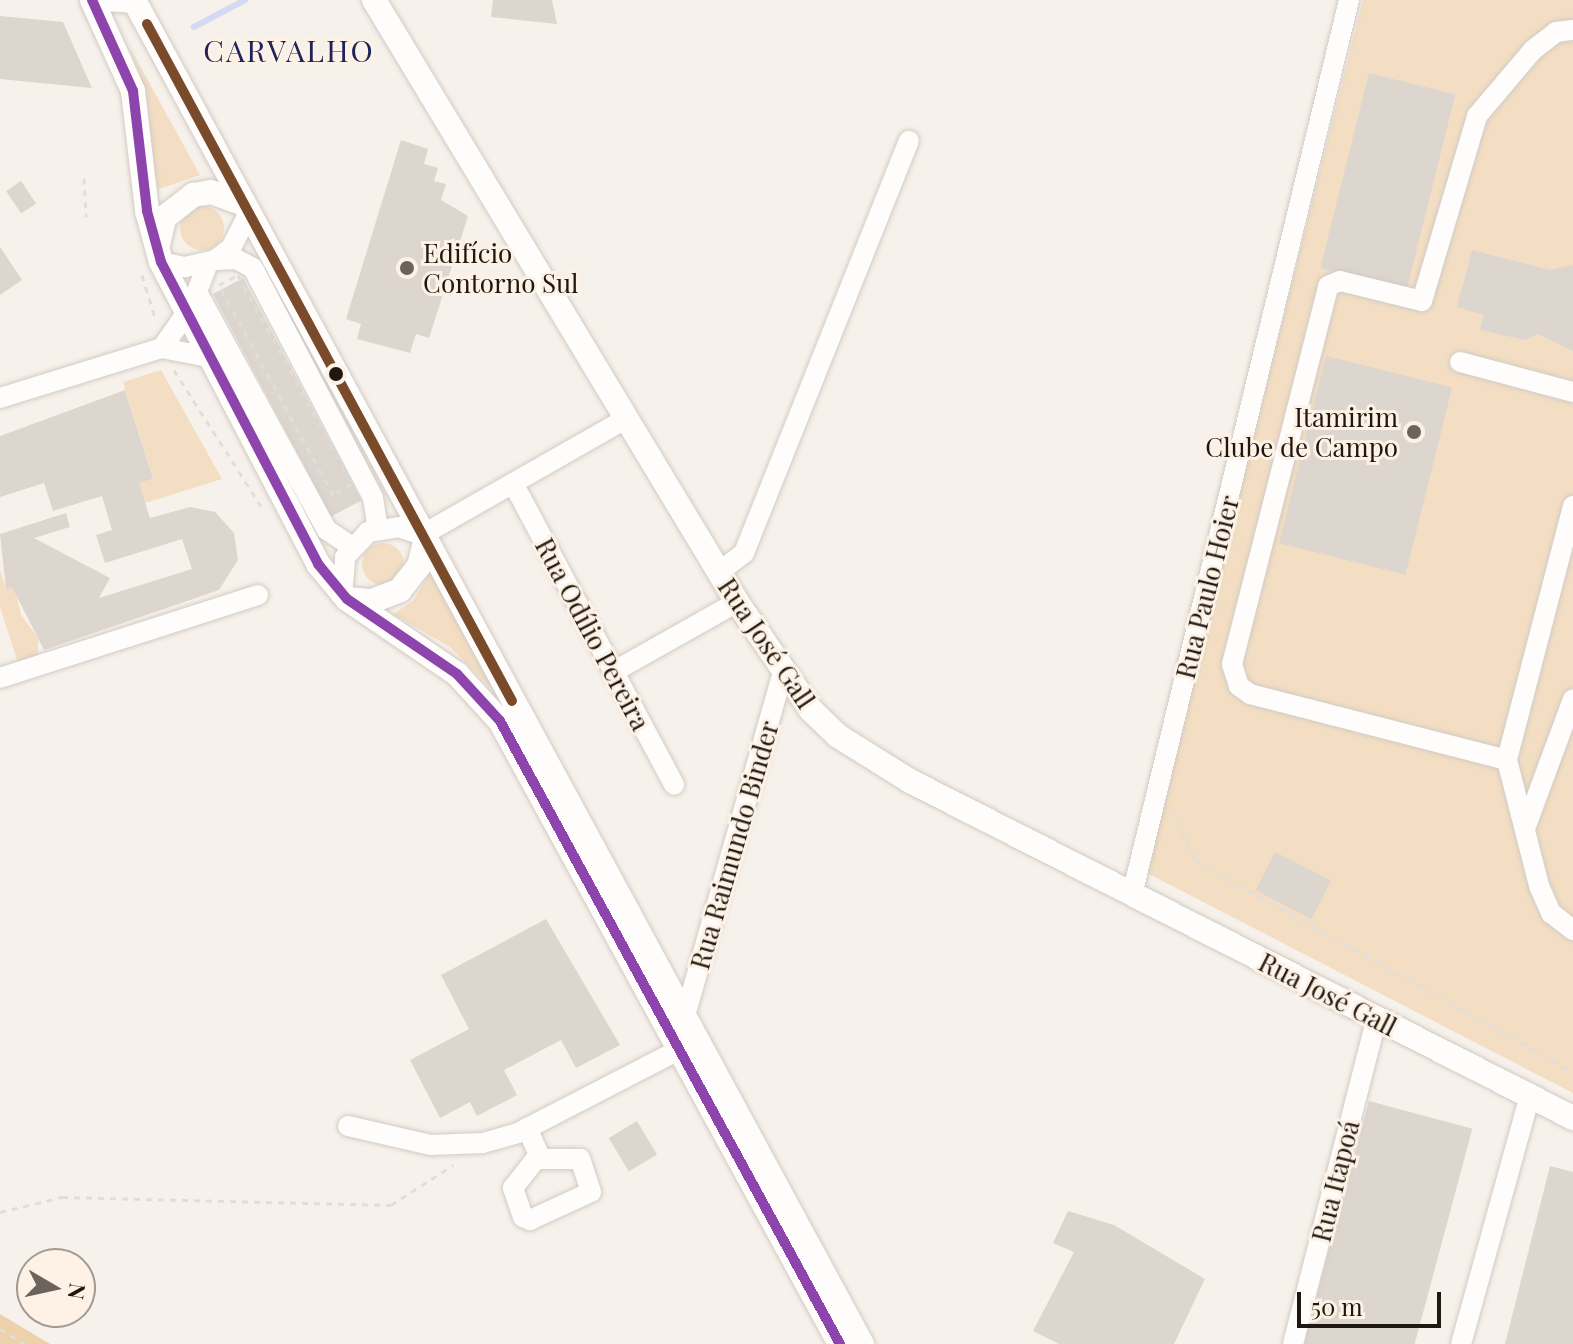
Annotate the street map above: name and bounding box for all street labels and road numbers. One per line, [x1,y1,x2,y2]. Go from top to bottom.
street label: Rua Paulo Hoier [1169,492,1245,682]
street label: Rua Odílio Pereira [529,532,657,736]
street label: Rua José Gall [712,572,822,714]
street label: Rua Raimundo Binder [684,717,784,973]
street label: Rua José Gall [1254,946,1402,1042]
street label: Rua Itapoá [1305,1117,1365,1245]

